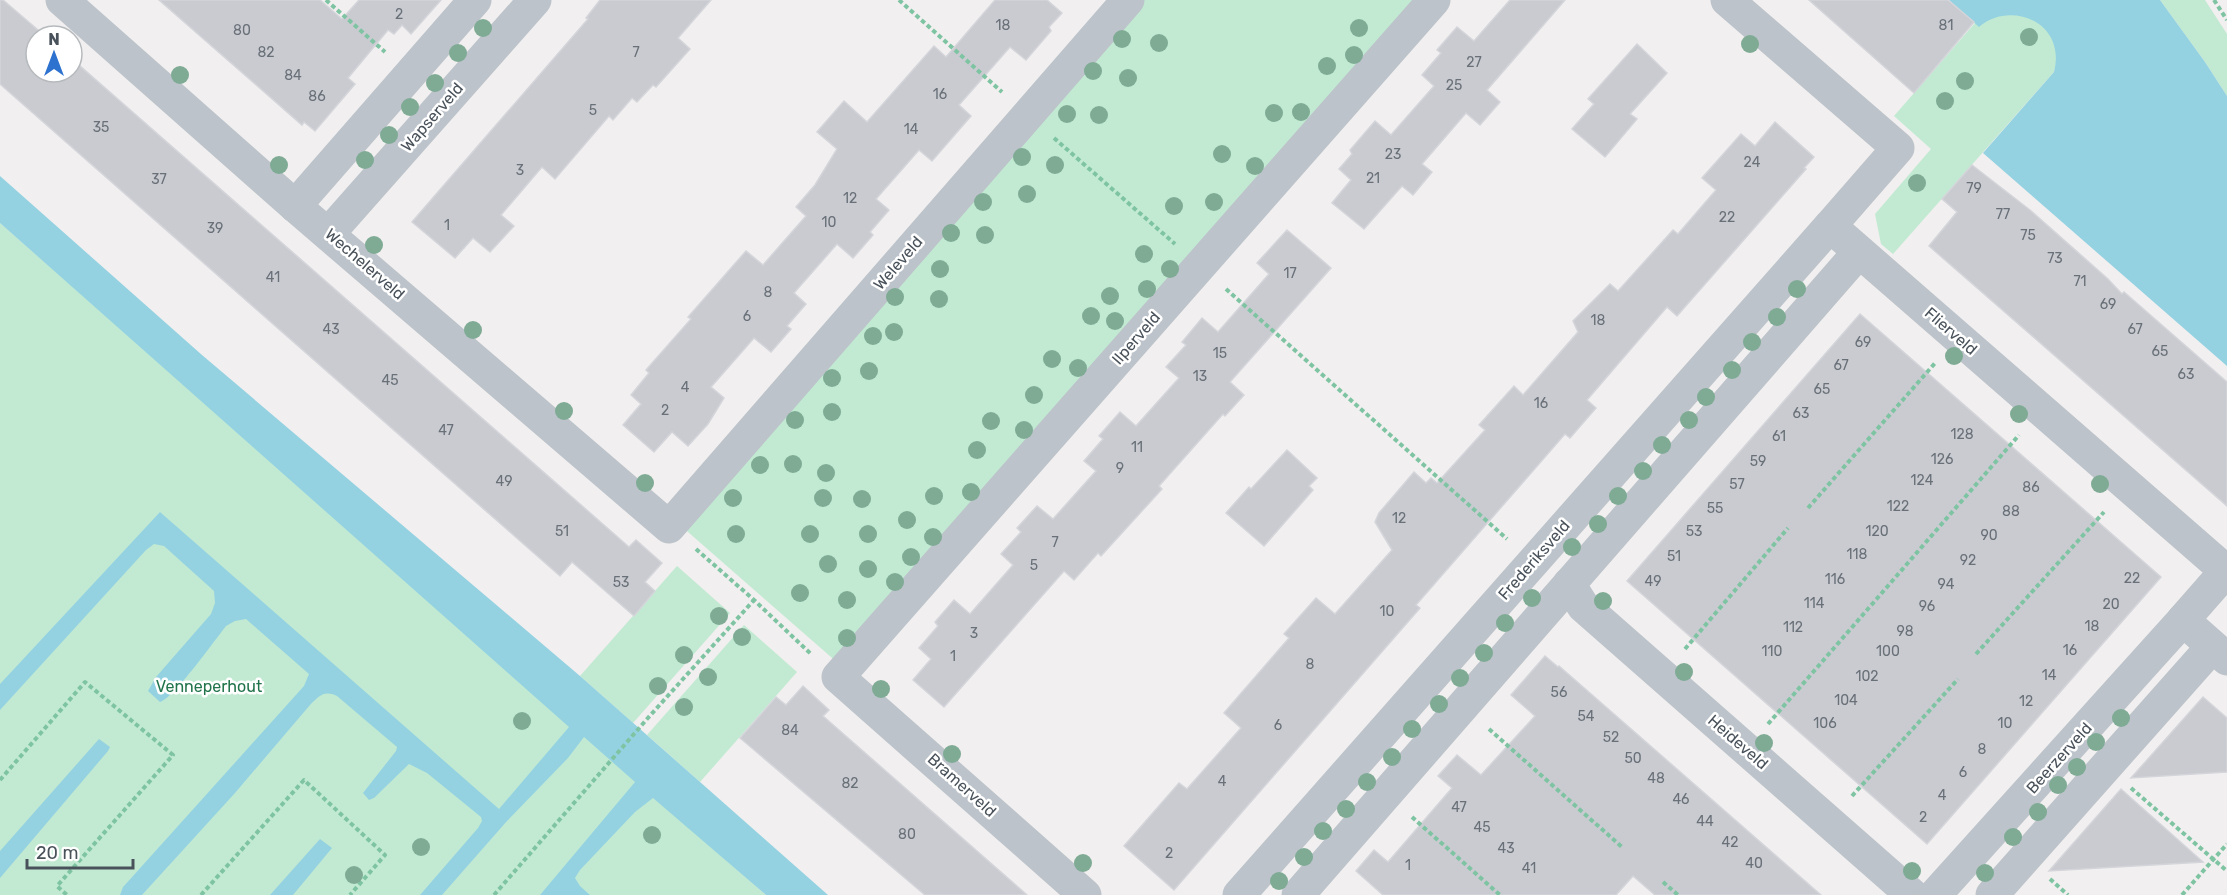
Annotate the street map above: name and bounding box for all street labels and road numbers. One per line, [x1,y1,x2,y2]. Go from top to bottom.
street label: Wapserveld [397,79,467,155]
street label: Wechelerveld [321,224,409,304]
street label: Weleveld [870,232,926,294]
street label: Flierveld [1921,303,1981,359]
street label: Ilperveld [1108,308,1164,368]
street label: Frederiksveld [1494,516,1574,604]
street label: Heideveld [1704,711,1772,773]
street label: Beerzerveld [2022,719,2096,797]
street label: Bramerveld [924,749,1000,821]

